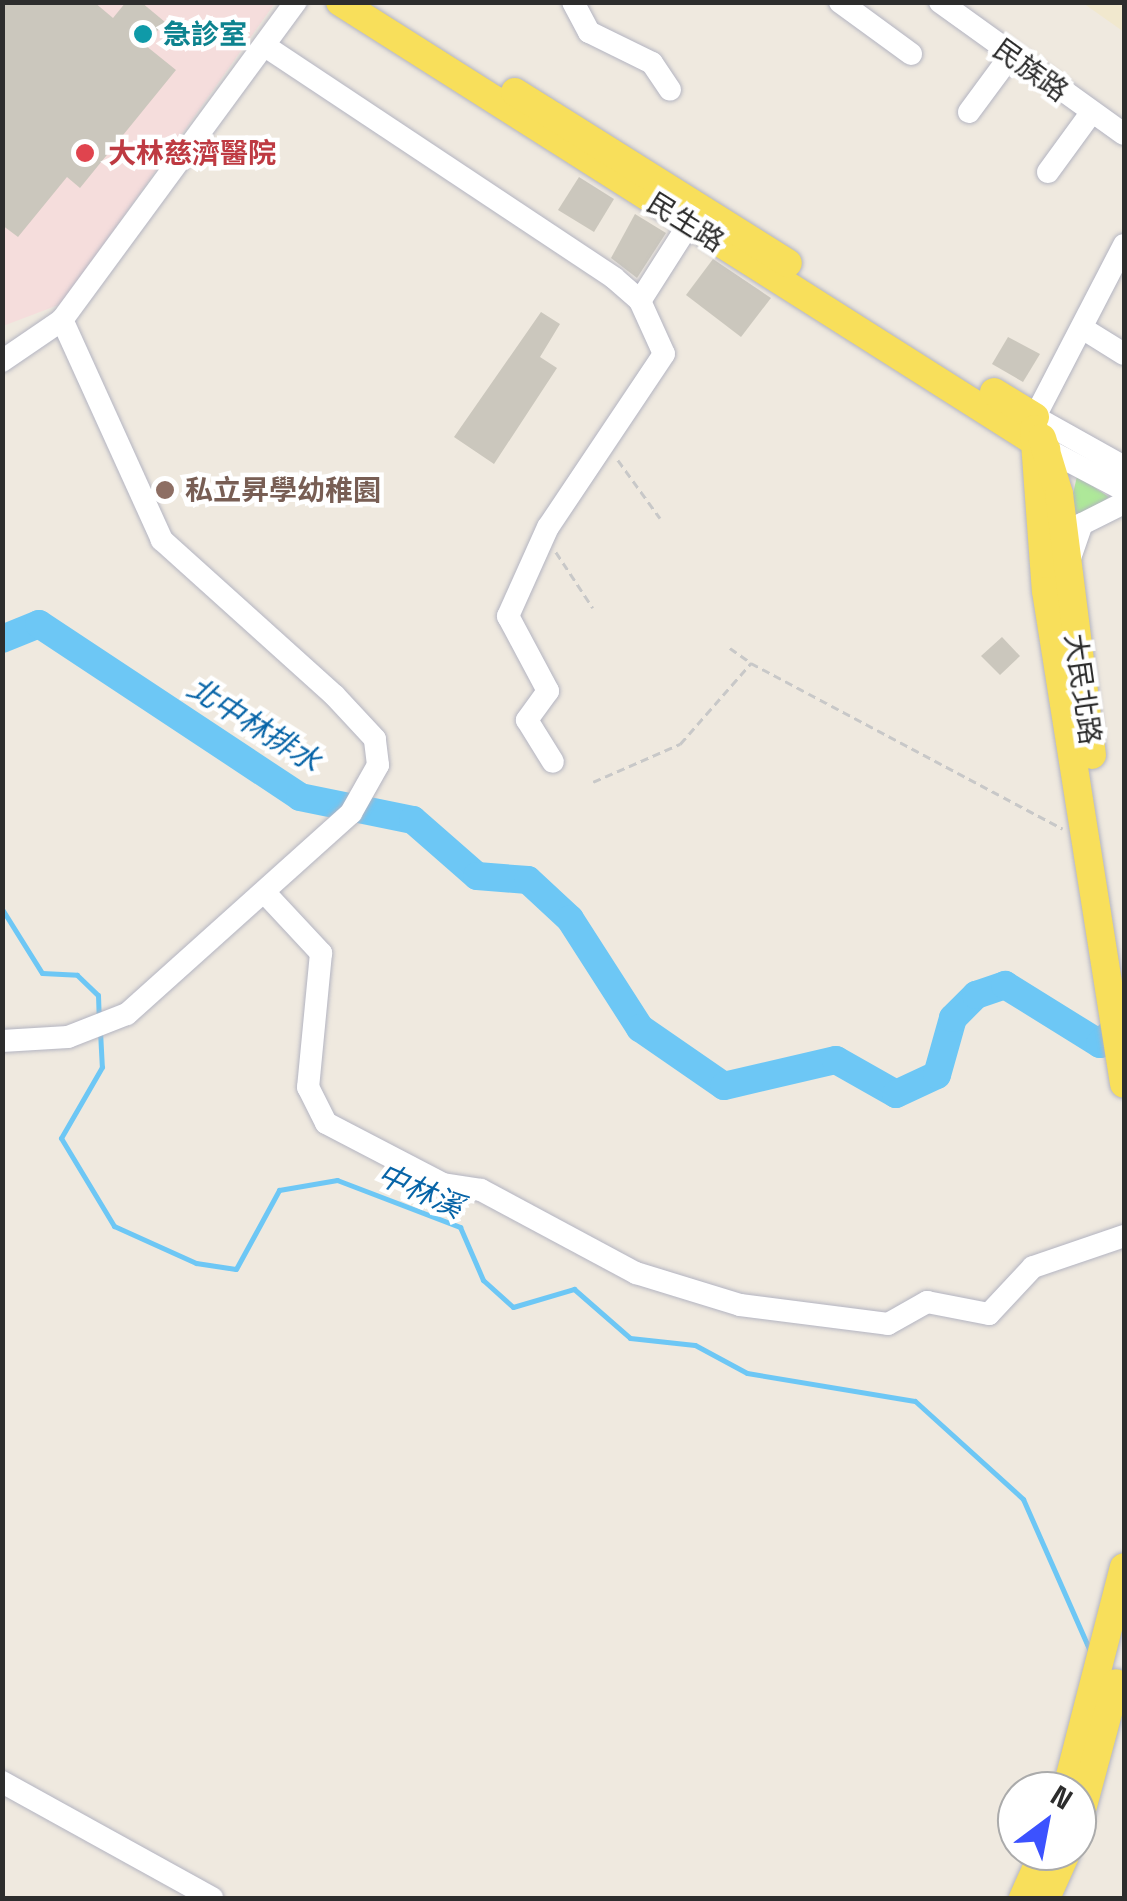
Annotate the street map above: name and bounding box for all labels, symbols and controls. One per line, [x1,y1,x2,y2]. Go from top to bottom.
place label: 急診室 [163,17,247,51]
marker: 急診室 [132,23,154,45]
street label: 民族路 [987,32,1075,108]
place label: 大林慈濟醫院 [108,136,276,170]
marker: 大林慈濟醫院 [72,140,98,166]
street label: 民生路 [641,185,731,259]
place label: 私立昇學幼稚園 [185,473,381,507]
marker: 私立昇學幼稚園 [154,479,176,501]
street label: 大民北路 [1059,631,1107,747]
water label: 北中林排水 [181,670,327,780]
water label: 中林溪 [372,1156,468,1226]
north arrow [997,1771,1097,1871]
text: N [1044,1777,1079,1817]

